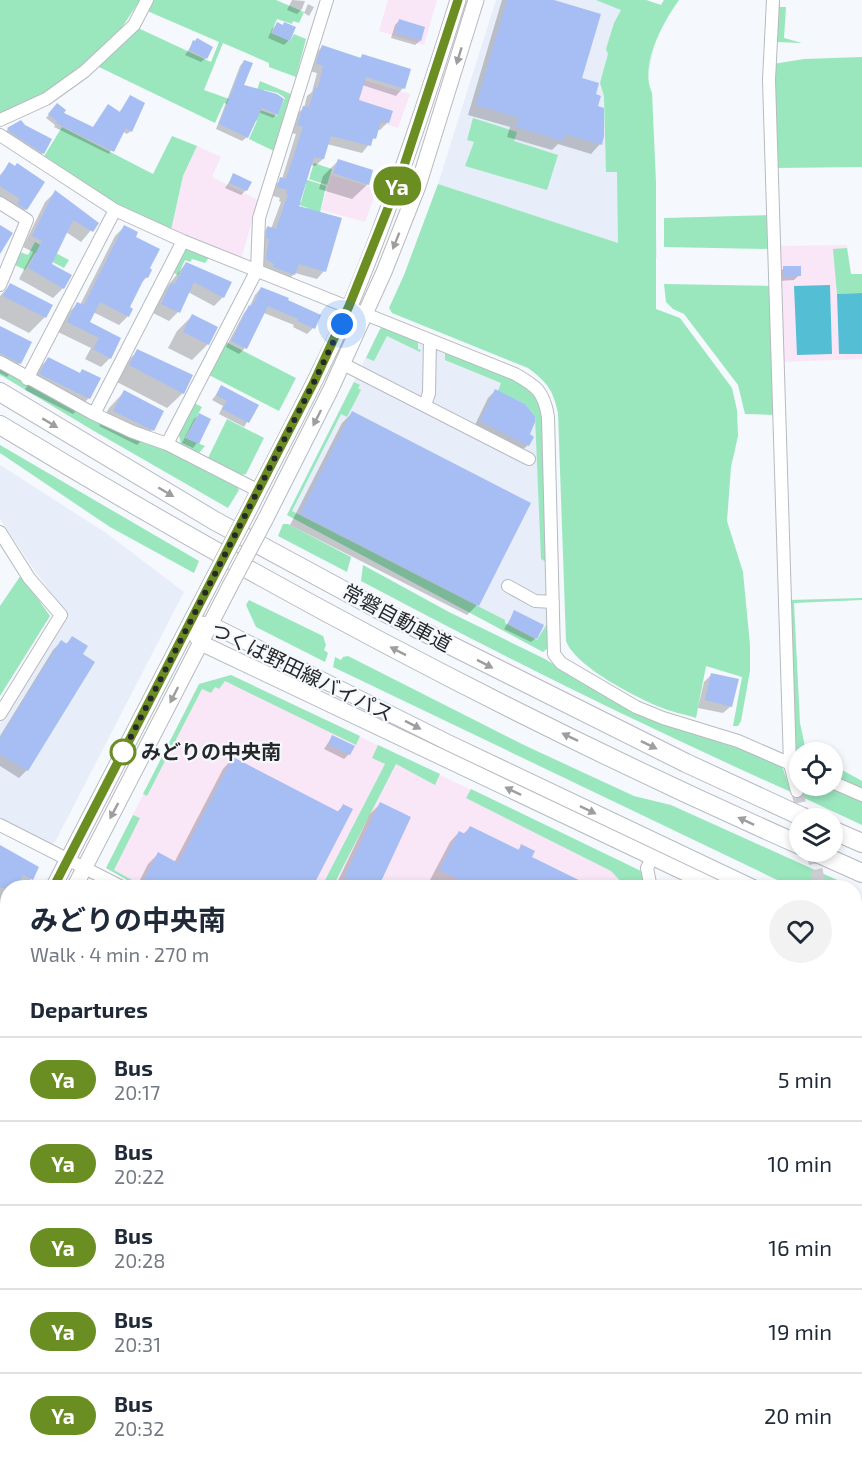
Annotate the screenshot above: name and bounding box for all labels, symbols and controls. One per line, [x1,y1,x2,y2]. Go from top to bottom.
one-way arrow [454,47,463,65]
line badge: Ya [370,166,424,206]
text: Ya [385,174,409,199]
one-way arrow [391,232,401,250]
your location [327,309,357,339]
one-way arrow [312,410,321,427]
one-way arrow [42,417,58,428]
one-way arrow [157,486,174,496]
street label: 常磐自動車道 [339,578,456,656]
street label: つくば野田線バイパス [207,617,397,726]
one-way arrow [390,646,407,656]
one-way arrow [477,659,494,669]
one-way arrow [169,686,178,703]
one-way arrow [405,720,422,730]
one-way arrow [562,733,579,742]
marker: みどりの中央南 [110,739,136,765]
place label: みどりの中央南 [141,739,281,763]
one-way arrow [640,740,657,749]
map controls [789,742,843,862]
button: locate [789,742,843,796]
one-way arrow [504,786,521,795]
one-way arrow [109,802,119,819]
one-way arrow [580,805,597,814]
button: layers [789,808,843,862]
one-way arrow [737,816,755,826]
button: heart [769,900,832,963]
text: みどりの中央南 [30,902,226,936]
text: Walk · 4 min · 270 m [30,942,209,966]
text: Departures [30,996,148,1022]
text: Bus [114,1054,153,1080]
text: 5 min [778,1066,832,1092]
text: Ya [51,1067,75,1092]
text: 20:17 [114,1080,160,1104]
text: Bus [114,1138,153,1164]
text: 10 min [768,1150,832,1176]
text: Ya [51,1151,75,1176]
text: 20:22 [114,1164,165,1188]
text: Bus [114,1222,153,1248]
text: 16 min [768,1234,832,1260]
text: Ya [51,1235,75,1260]
text: 20:28 [114,1248,165,1272]
text: Bus [114,1306,153,1332]
text: 19 min [768,1318,832,1344]
text: Ya [51,1319,75,1344]
text: 20:31 [114,1332,161,1356]
text: Bus [114,1390,153,1416]
text: 20 min [764,1402,832,1428]
text: Ya [51,1403,75,1428]
text: 20:32 [114,1416,164,1440]

